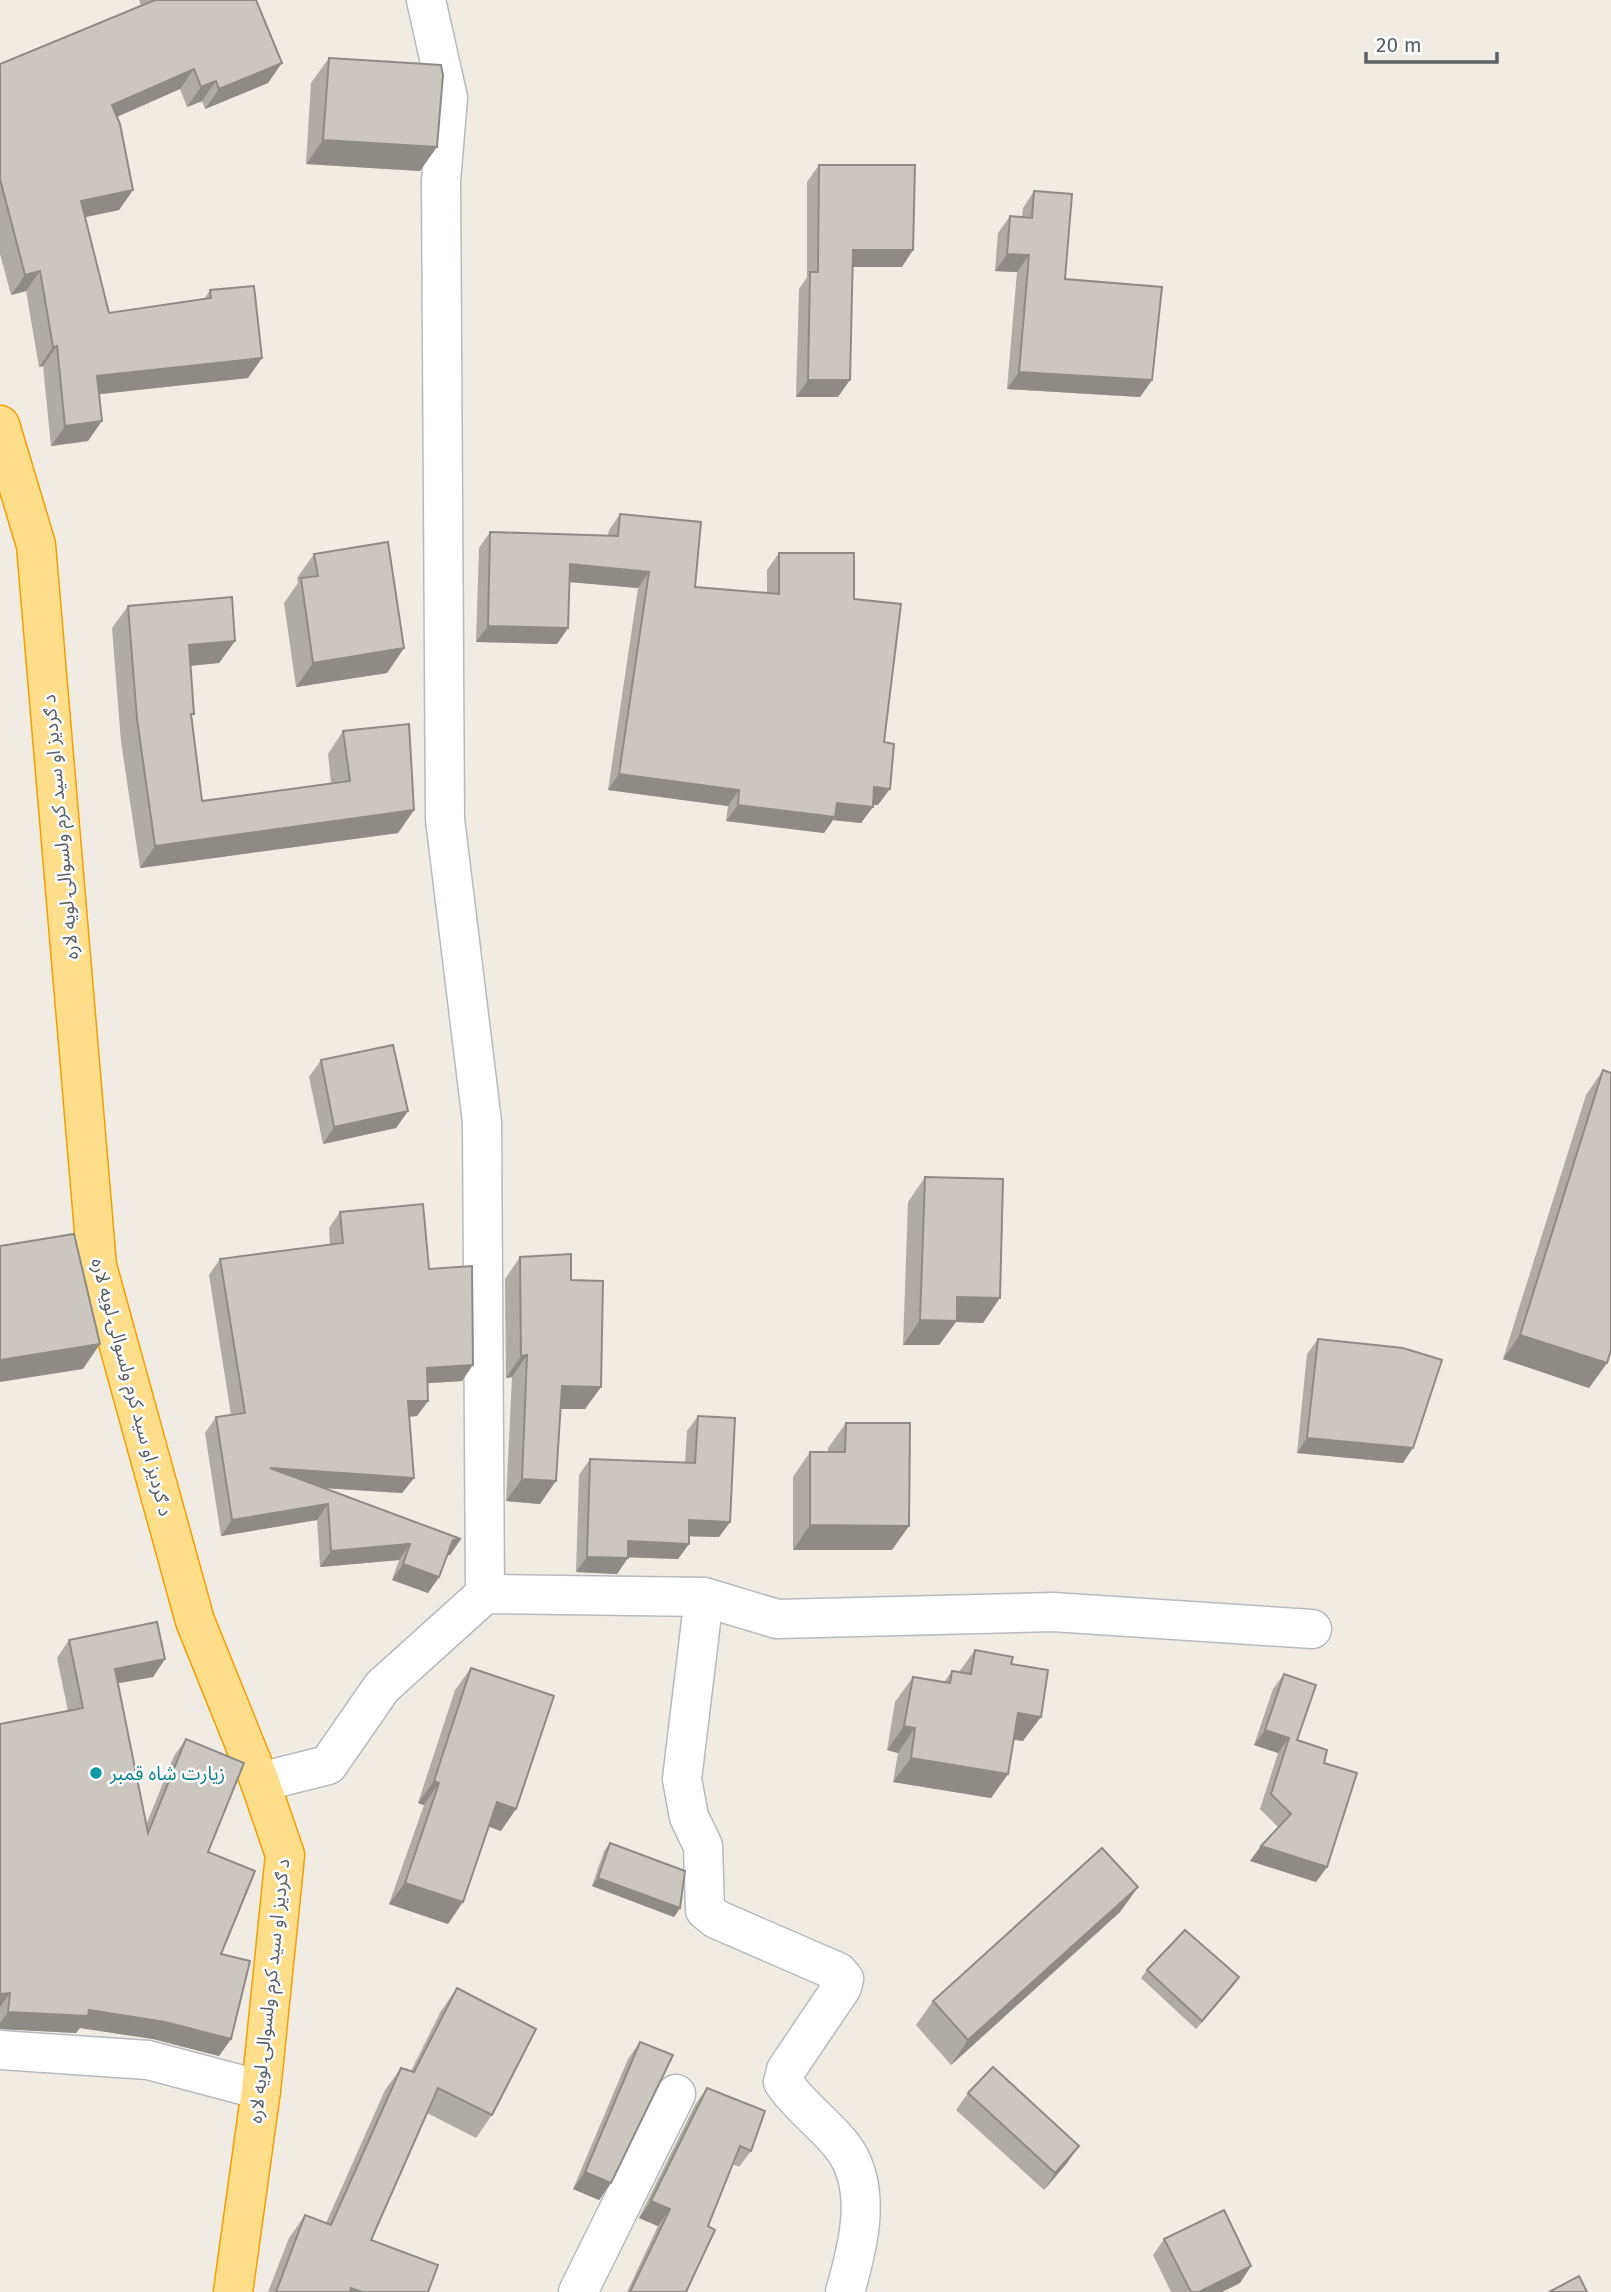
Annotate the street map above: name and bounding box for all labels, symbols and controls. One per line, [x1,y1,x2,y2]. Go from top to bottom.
scale bar [1366,21,1497,65]
text: 20 m [1376,32,1422,58]
street label: د ګردیز او سید کرم ولسوالۍ لویه لاره [37,693,86,961]
street label: د ګردیز او سید کرم ولسوالۍ لویه لاره [84,1256,178,1519]
place label: زیارت شاه قمبر [109,1762,225,1785]
marker: زیارت شاه قمبر [88,1765,104,1781]
street label: د ګردیز او سید کرم ولسوالۍ لویه لاره [244,1858,297,2125]

